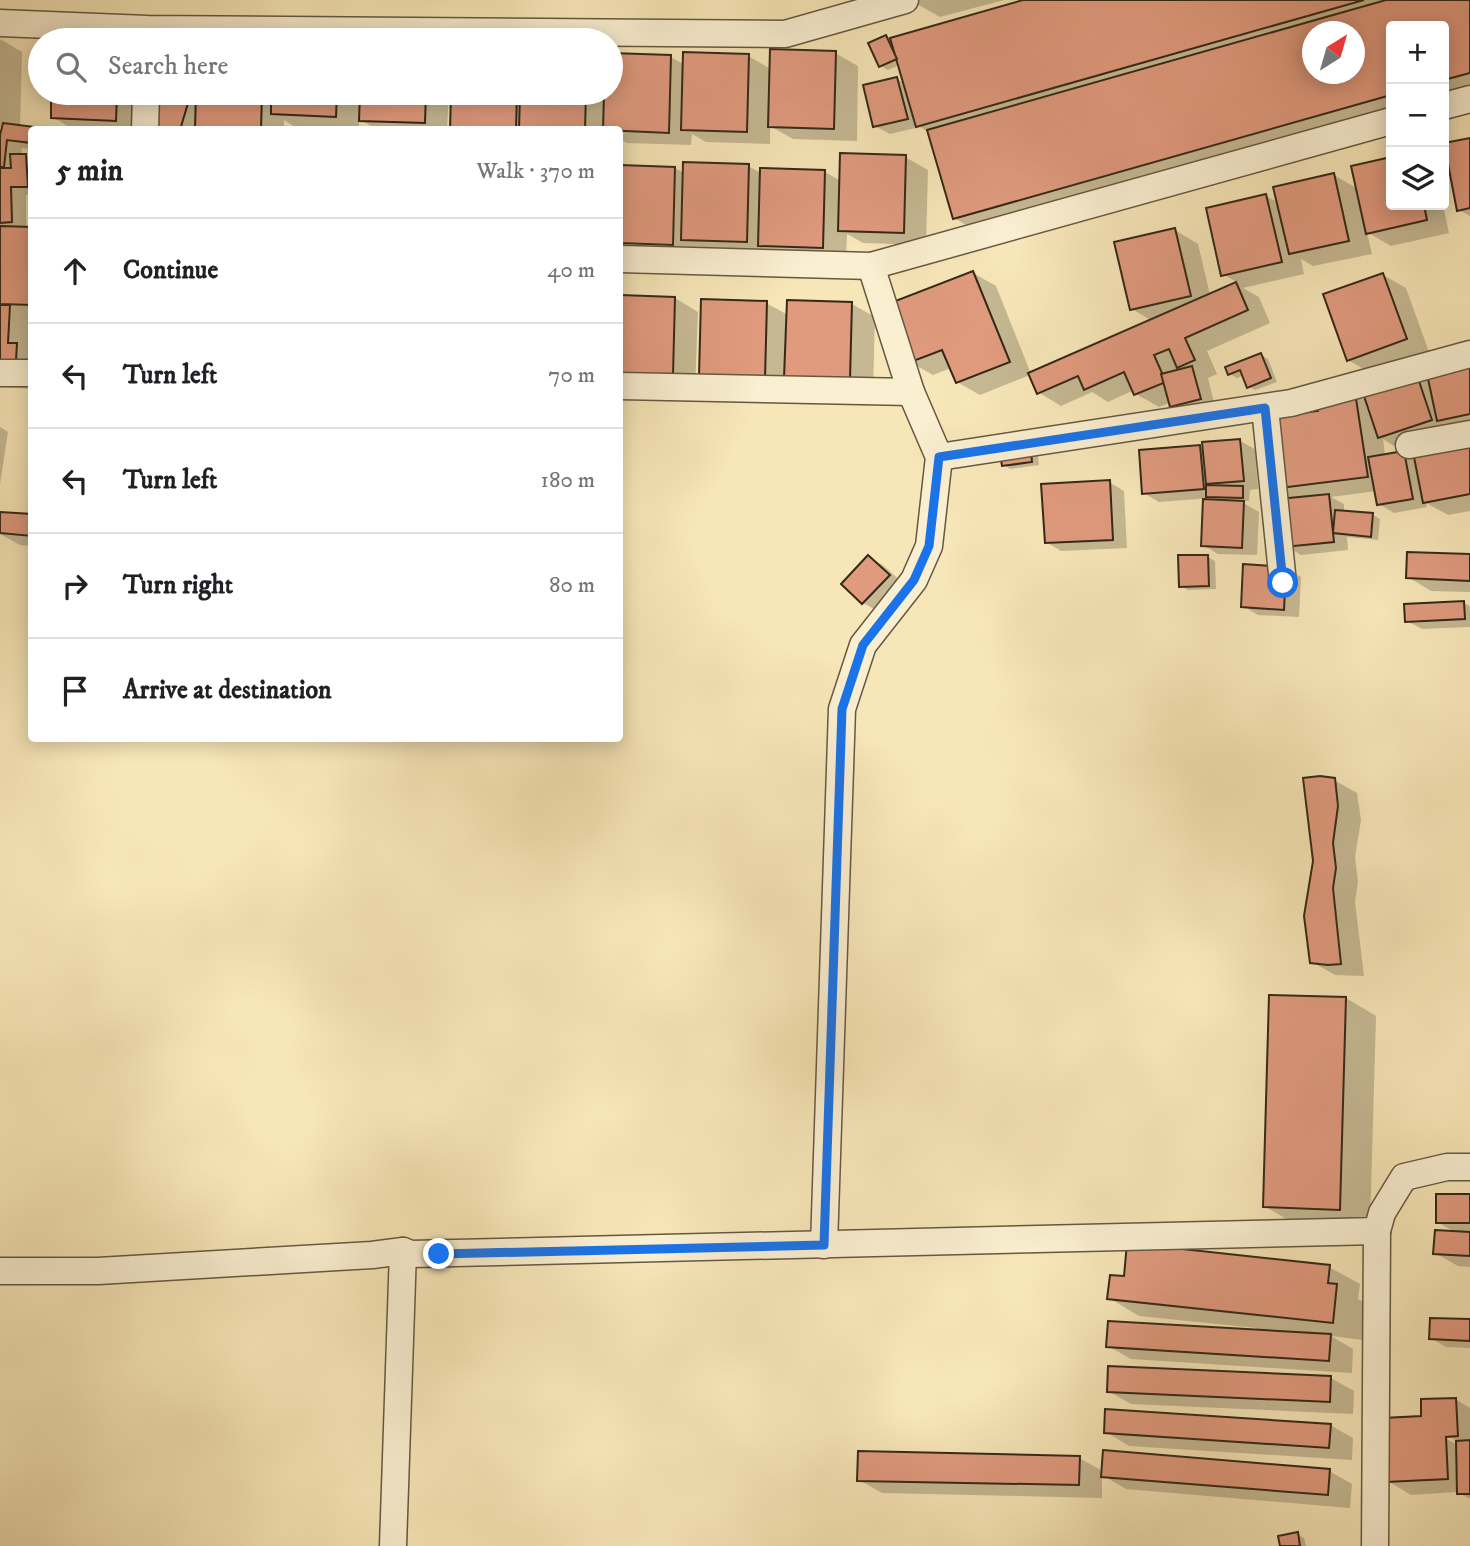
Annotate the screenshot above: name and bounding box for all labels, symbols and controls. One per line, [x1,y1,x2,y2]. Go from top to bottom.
north arrow [1302,21,1365,84]
map controls [1386,21,1449,210]
button: + [1386,21,1449,84]
search box [28,28,623,105]
icon: search [52,48,90,86]
text: Search here [108,50,228,83]
button: − [1386,84,1449,147]
button: layers [1386,147,1449,210]
text: 5 min [56,153,123,190]
text: Walk · 370 m [477,157,595,186]
icon: ahead [56,252,94,290]
text: Continue [123,254,218,287]
text: 40 m [547,256,595,285]
icon: left [56,357,94,395]
text: Turn left [123,359,217,392]
text: 70 m [548,361,595,390]
icon: left [56,462,94,500]
text: Turn left [123,464,217,497]
text: 180 m [540,466,595,495]
icon: right [56,567,94,605]
route start [1267,567,1298,598]
text: Turn right [123,569,233,602]
text: 80 m [549,571,595,600]
icon: arrive [56,672,94,710]
text: Arrive at destination [123,674,332,707]
route end [423,1238,454,1269]

